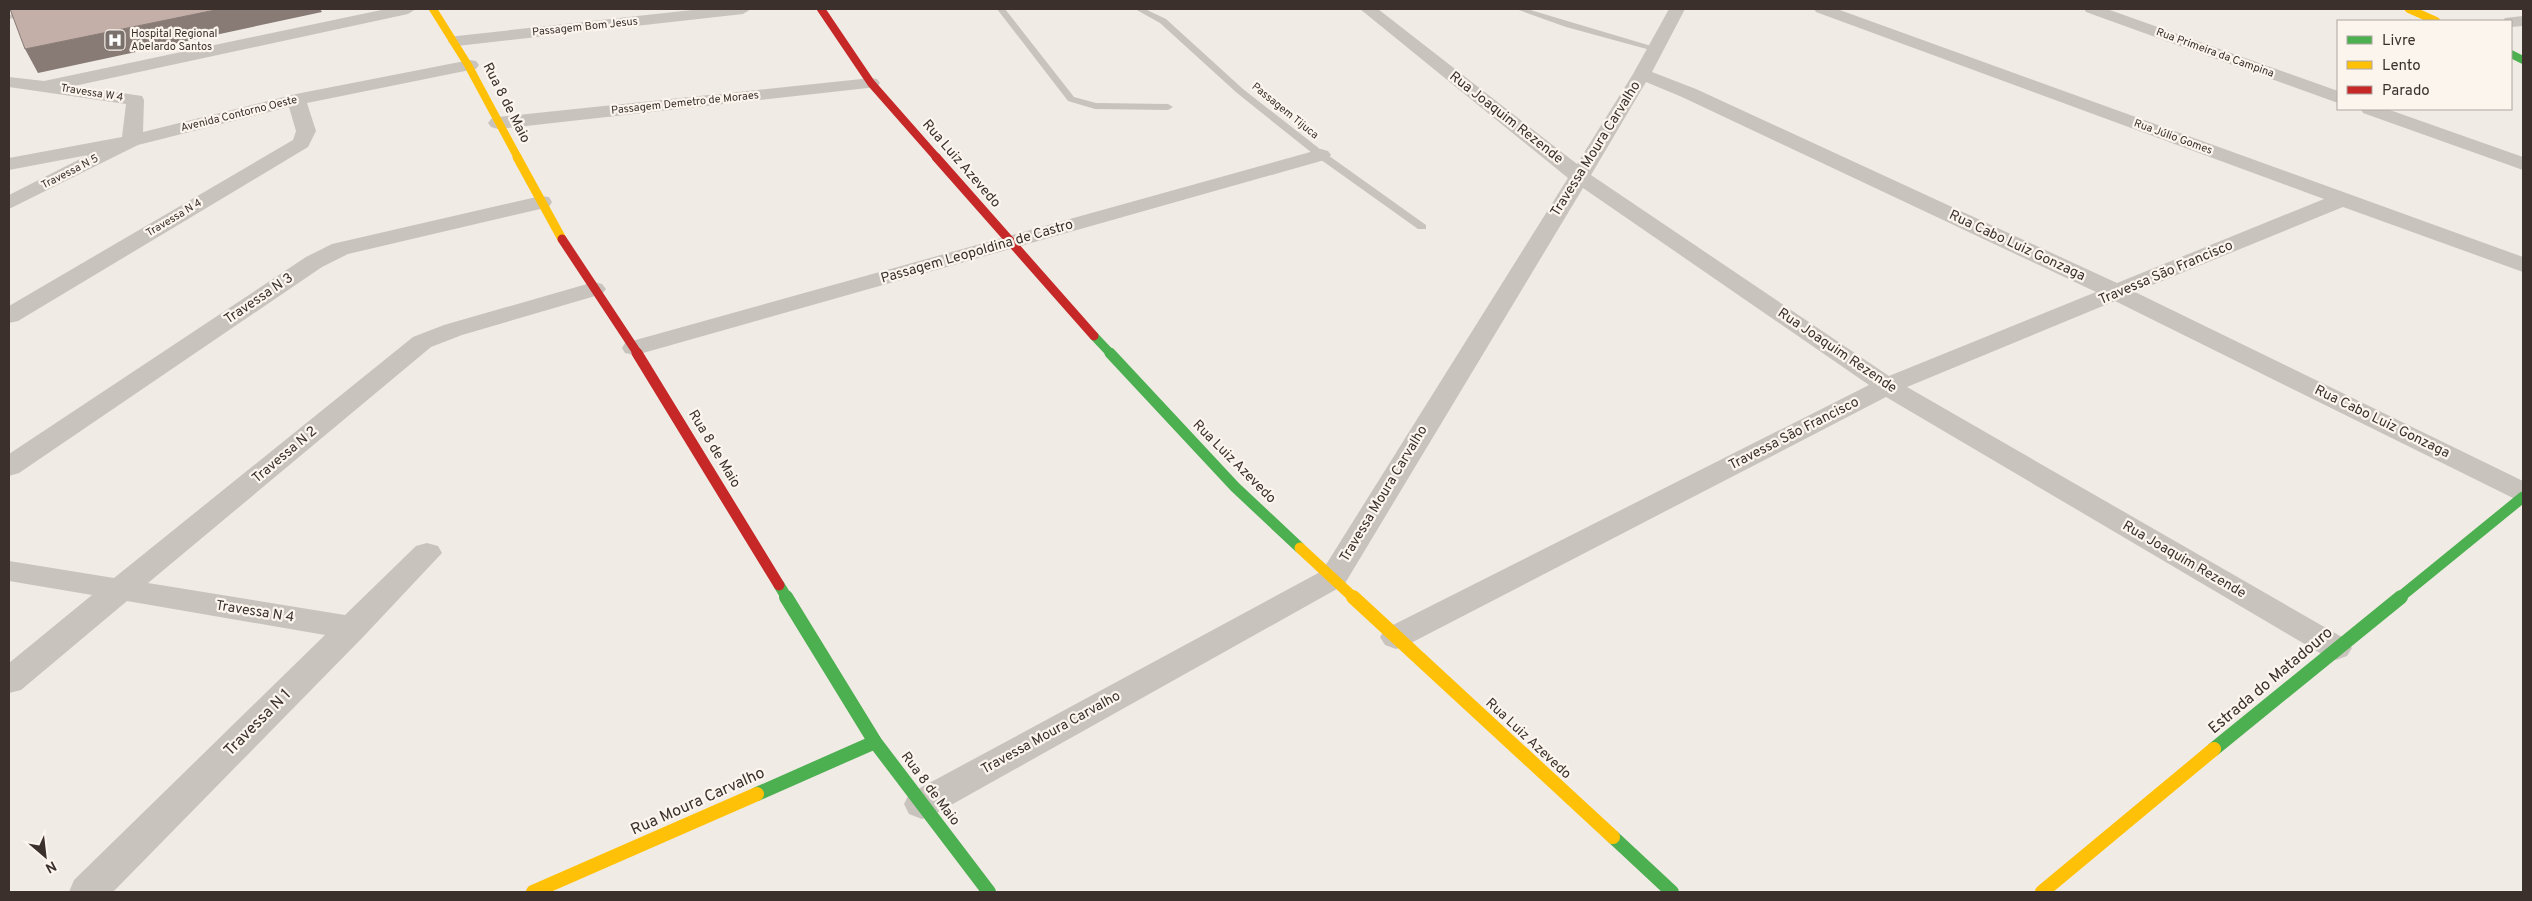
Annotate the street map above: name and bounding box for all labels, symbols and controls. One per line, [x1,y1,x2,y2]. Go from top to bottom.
street label: Passagem Bom Jesus [531,14,639,40]
legend [2337,20,2512,110]
street label: Rua Primeira da Campina [2154,25,2276,81]
place label: Hospital Regional Abelardo Santos [131,27,217,54]
hospital icon: Hospital Regional Abelardo Santos [103,28,127,52]
text: Livre [2382,32,2416,51]
text: Lento [2382,57,2421,76]
street label: Rua 8 de Maio [478,60,534,146]
street label: Rua Joaquim Rezende [1446,68,1566,168]
street label: Travessa Moura Carvalho [1547,78,1645,220]
street label: Passagem Tijuca [1249,80,1321,142]
street label: Travessa W 4 [60,81,125,105]
text: Parado [2382,82,2430,101]
street label: Passagem Demetro de Moraes [610,88,760,118]
street label: Avenida Contorno Oeste [179,93,299,135]
street label: Rua Júlio Gomes [2132,116,2214,158]
street label: Rua Luiz Azevedo [918,117,1004,212]
street label: Travessa N 5 [39,152,101,192]
street label: Travessa N 4 [144,196,205,240]
street label: Rua Cabo Luiz Gonzaga [1946,207,2088,285]
street label: Passagem Leopoldina de Castro [879,216,1075,288]
street label: Travessa São Francisco [2096,237,2236,309]
street label: Travessa N 3 [221,270,297,328]
street label: Rua Joaquim Rezende [1774,305,1900,397]
street label: Rua Cabo Luiz Gonzaga [2312,382,2452,462]
street label: Travessa São Francisco [1726,394,1862,474]
street label: Rua 8 de Maio [684,407,744,491]
street label: Rua Luiz Azevedo [1189,417,1279,507]
street label: Travessa Moura Carvalho [1336,422,1432,565]
street label: Travessa N 2 [249,423,321,487]
street label: Rua Joaquim Rezende [2119,518,2249,602]
street label: Travessa N 4 [214,597,296,627]
street label: Estrada do Matadouro [2205,623,2337,739]
street label: Travessa N 1 [220,685,296,761]
street label: Travessa Moura Carvalho [978,688,1124,778]
street label: Rua Luiz Azevedo [1482,695,1575,783]
street label: Rua 8 de Maio [897,749,963,829]
street label: Rua Moura Carvalho [628,763,768,841]
north arrow [20,831,70,881]
text: N [42,856,59,876]

